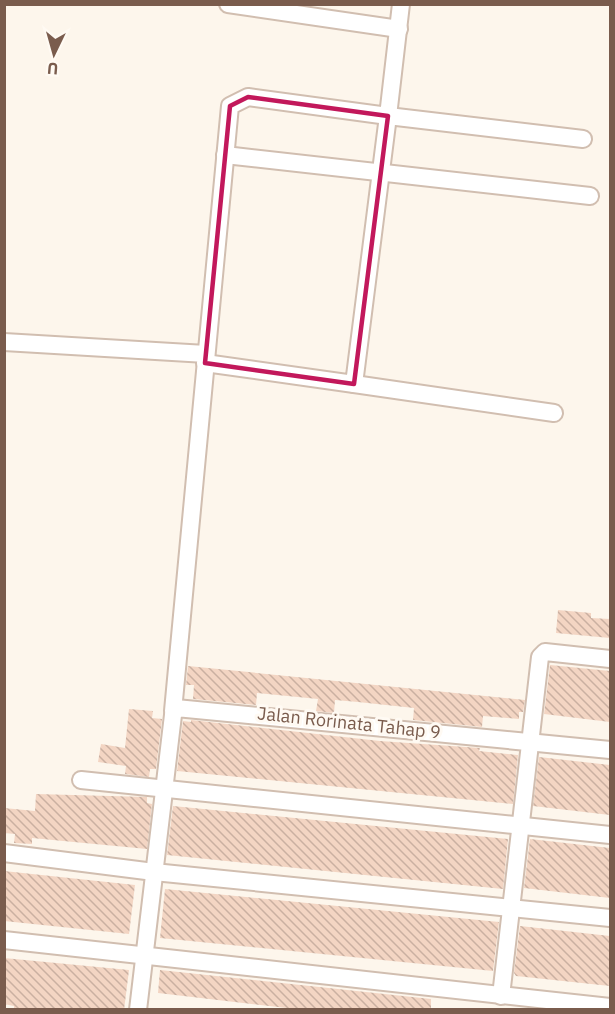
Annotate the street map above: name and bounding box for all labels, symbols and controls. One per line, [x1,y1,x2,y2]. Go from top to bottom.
north arrow [24,24,84,84]
text: U [46,58,59,79]
street label: Jalan Rorinata Tahap 9 [256,701,442,744]

